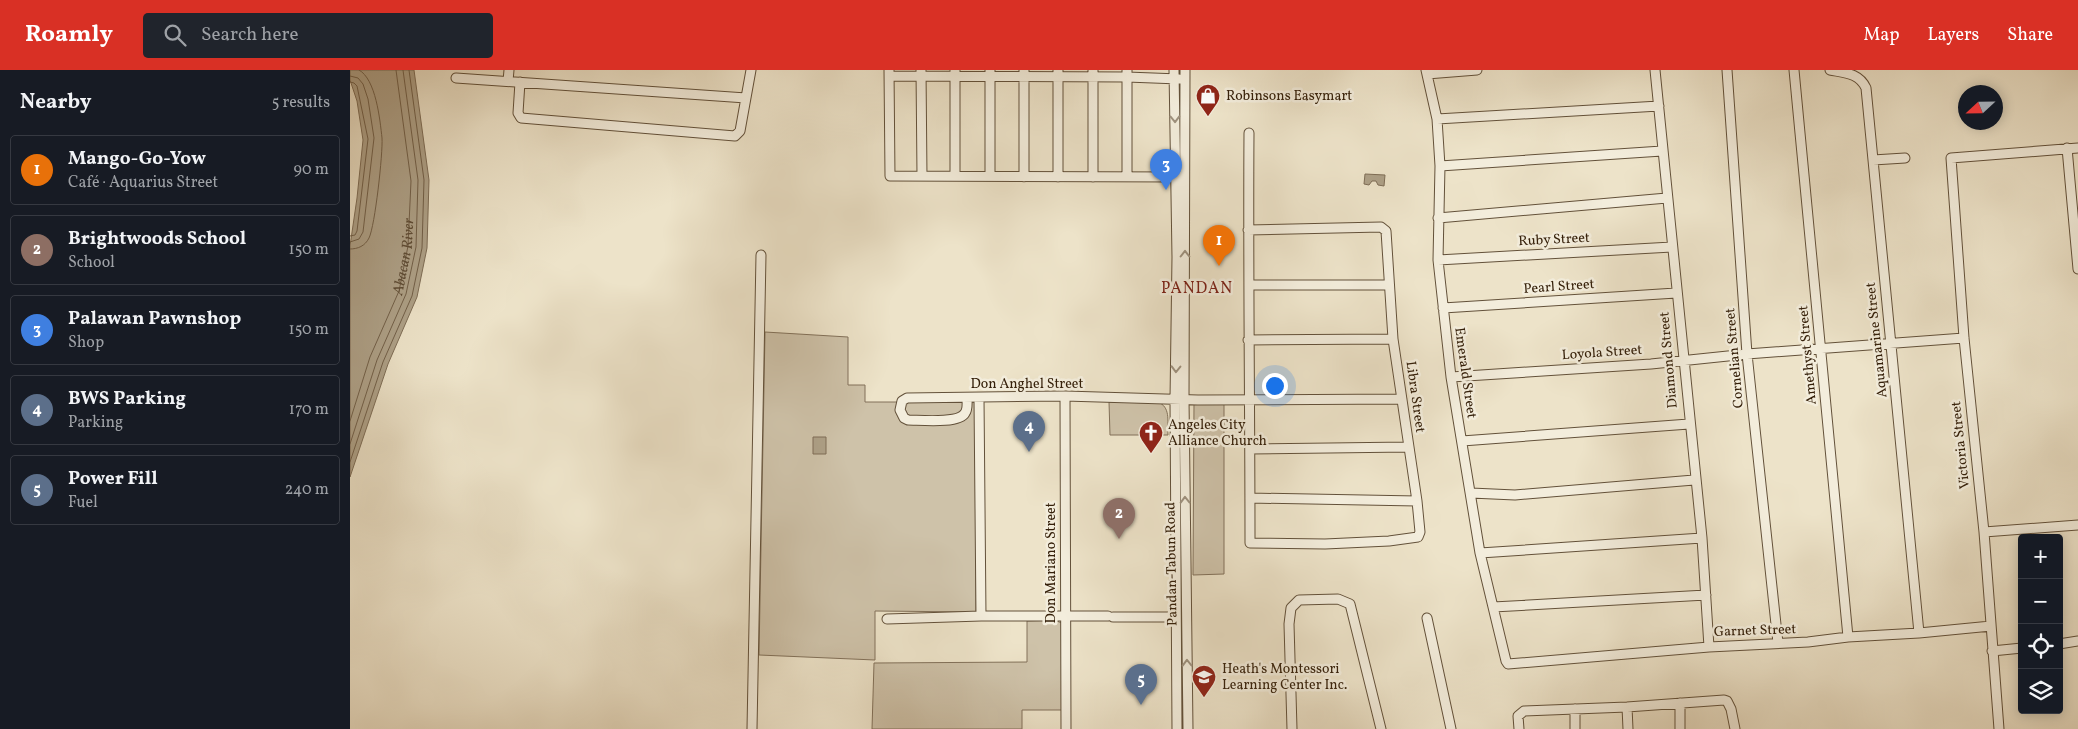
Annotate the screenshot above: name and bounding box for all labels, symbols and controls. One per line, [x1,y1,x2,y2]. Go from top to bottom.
search box [143,13,493,58]
text: Roamly [25,18,113,52]
icon: search [161,21,189,49]
text: Search here [201,22,298,48]
text: Map [1863,23,1899,48]
text: Layers [1927,23,1979,48]
text: Share [2007,23,2053,48]
shop icon: Robinsons Easymart [1195,83,1221,117]
north arrow [1958,85,2003,130]
place label: Robinsons Easymart [1226,87,1352,106]
text: Nearby [20,88,91,117]
text: 5 results [272,92,330,114]
one-way arrow [1170,115,1180,123]
text: Mango-Go-Yow [68,146,206,172]
pin: 3 [1150,149,1182,190]
text: 1 [34,159,40,181]
text: 90 m [293,159,329,181]
text: Café · Aquarius Street [68,172,218,194]
water label: Abacan River [388,217,420,298]
pin: 1 [1203,225,1235,266]
text: Brightwoods School [68,226,246,252]
street label: Ruby Street [1518,229,1590,251]
text: 2 [33,239,41,261]
text: 150 m [288,239,329,261]
one-way arrow [1180,249,1190,257]
text: School [68,252,115,274]
street label: Pearl Street [1523,275,1595,299]
district label: PANDAN [1161,278,1233,300]
street label: Aquamarine Street [1861,281,1893,399]
street label: Amethyst Street [1794,305,1822,405]
text: Palawan Pawnshop [68,306,241,332]
street label: Cornelian Street [1721,307,1749,409]
street label: Diamond Street [1655,311,1683,409]
text: 3 [33,319,41,341]
text: 150 m [288,319,329,341]
street label: Emerald Street [1449,326,1481,420]
text: Shop [68,332,104,354]
street label: Loyola Street [1561,341,1643,365]
street label: Libra Street [1401,360,1429,434]
one-way arrow [1171,365,1181,373]
your location [1262,373,1288,399]
street label: Don Anghel Street [971,375,1084,394]
text: BWS Parking [68,386,186,412]
text: 4 [32,399,42,421]
text: 170 m [289,399,329,421]
street label: Victoria Street [1947,400,1975,490]
pin: 4 [1013,411,1045,452]
text: Parking [68,412,123,434]
place label: Angeles City Alliance Church [1168,416,1267,451]
church icon: Angeles City Alliance Church [1138,420,1164,454]
text: Power Fill [68,466,158,492]
text: 5 [33,479,41,501]
text: 240 m [285,479,329,501]
text: Fuel [68,492,98,514]
one-way arrow [1180,496,1190,504]
pin: 2 [1103,498,1135,539]
street label: Don Mariano Street [1042,502,1061,624]
street label: Pandan-Tabun Road [1161,502,1183,626]
map controls [2018,534,2063,714]
button: + [2018,534,2063,579]
button: − [2018,579,2063,624]
street label: Garnet Street [1713,620,1797,642]
button: locate [2018,624,2063,669]
one-way arrow [1182,659,1193,667]
place label: Heath's Montessori Learning Center Inc. [1222,660,1347,695]
pin: 5 [1125,664,1157,705]
school or university icon: Heath's Montessori Learning Center Inc. [1191,664,1217,698]
button: layers [2018,669,2063,714]

